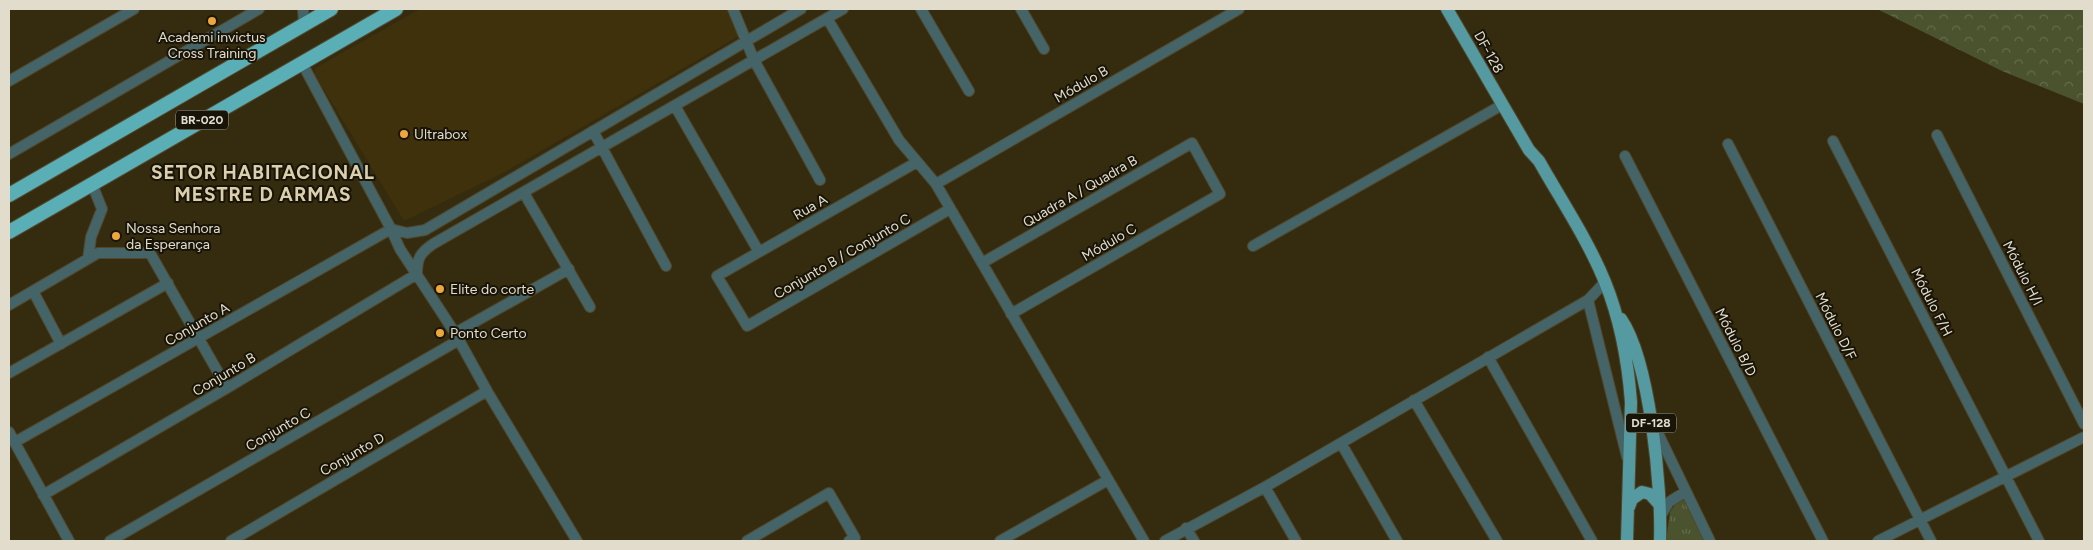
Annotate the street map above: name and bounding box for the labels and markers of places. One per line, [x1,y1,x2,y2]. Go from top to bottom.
marker: Academi invictus Cross Training [206,15,218,27]
place label: Academi invictus Cross Training [158,29,266,62]
place label: Ultrabox [414,126,467,143]
marker: Ultrabox [398,128,410,140]
place label: Nossa Senhora da Esperança [126,220,220,253]
marker: Nossa Senhora da Esperança [110,230,122,242]
place label: Elite do corte [450,281,534,298]
marker: Elite do corte [434,283,446,295]
place label: Ponto Certo [450,325,527,342]
marker: Ponto Certo [434,327,446,339]

